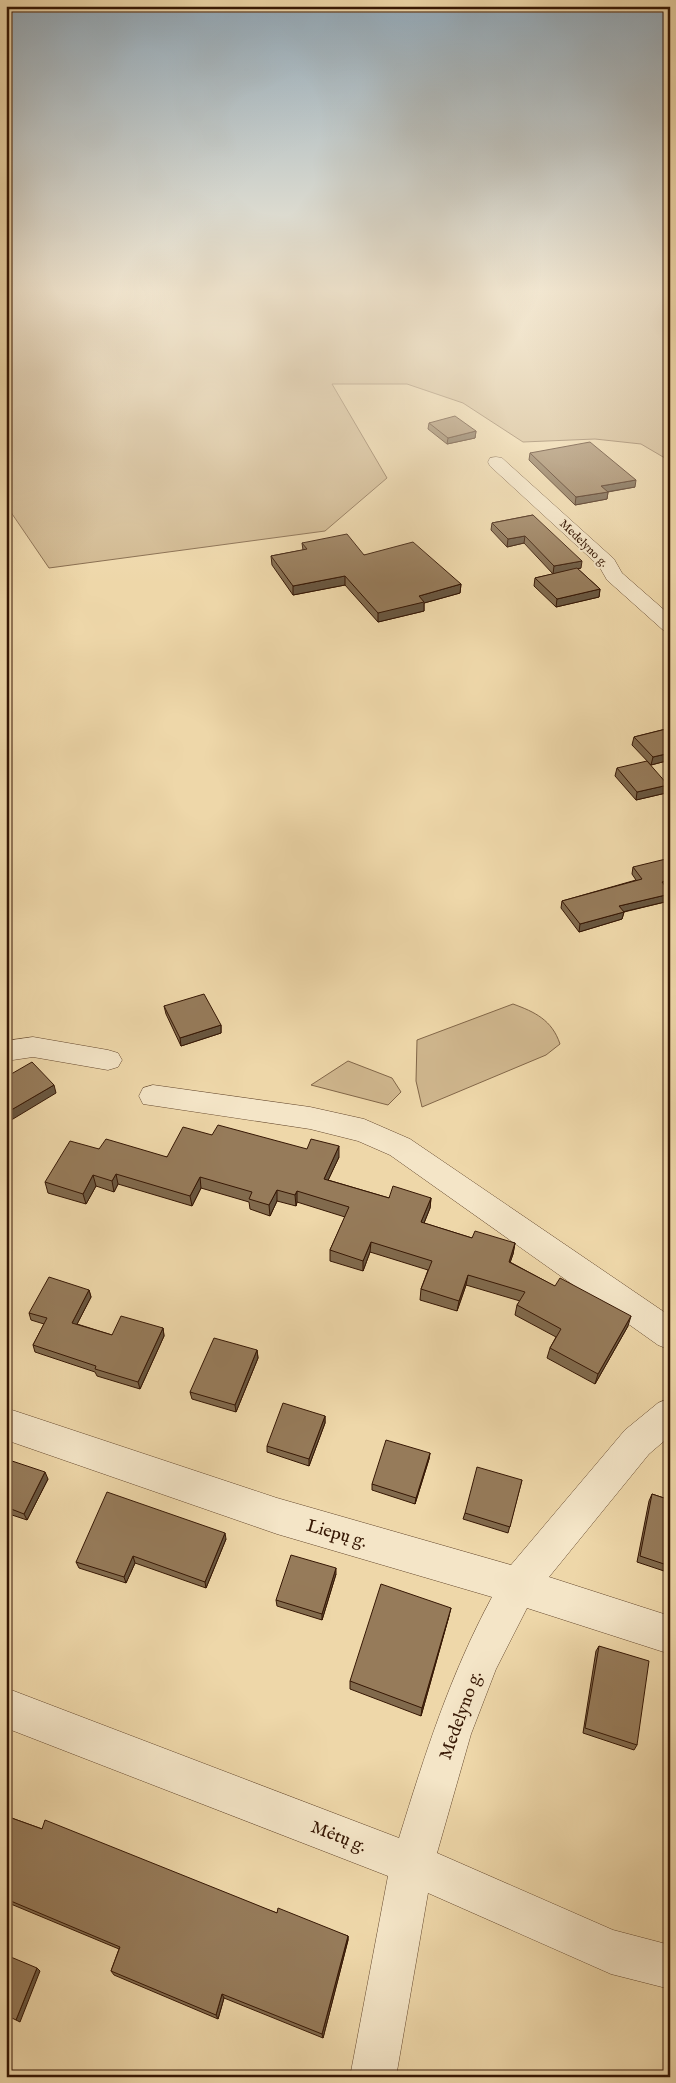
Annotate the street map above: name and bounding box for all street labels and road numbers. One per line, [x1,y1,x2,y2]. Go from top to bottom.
street label: Medelyno g. [556,516,611,570]
street label: Liepų g. [304,1515,370,1554]
street label: Medelyno g. [435,1668,488,1763]
street label: Mėtų g. [307,1816,370,1859]

